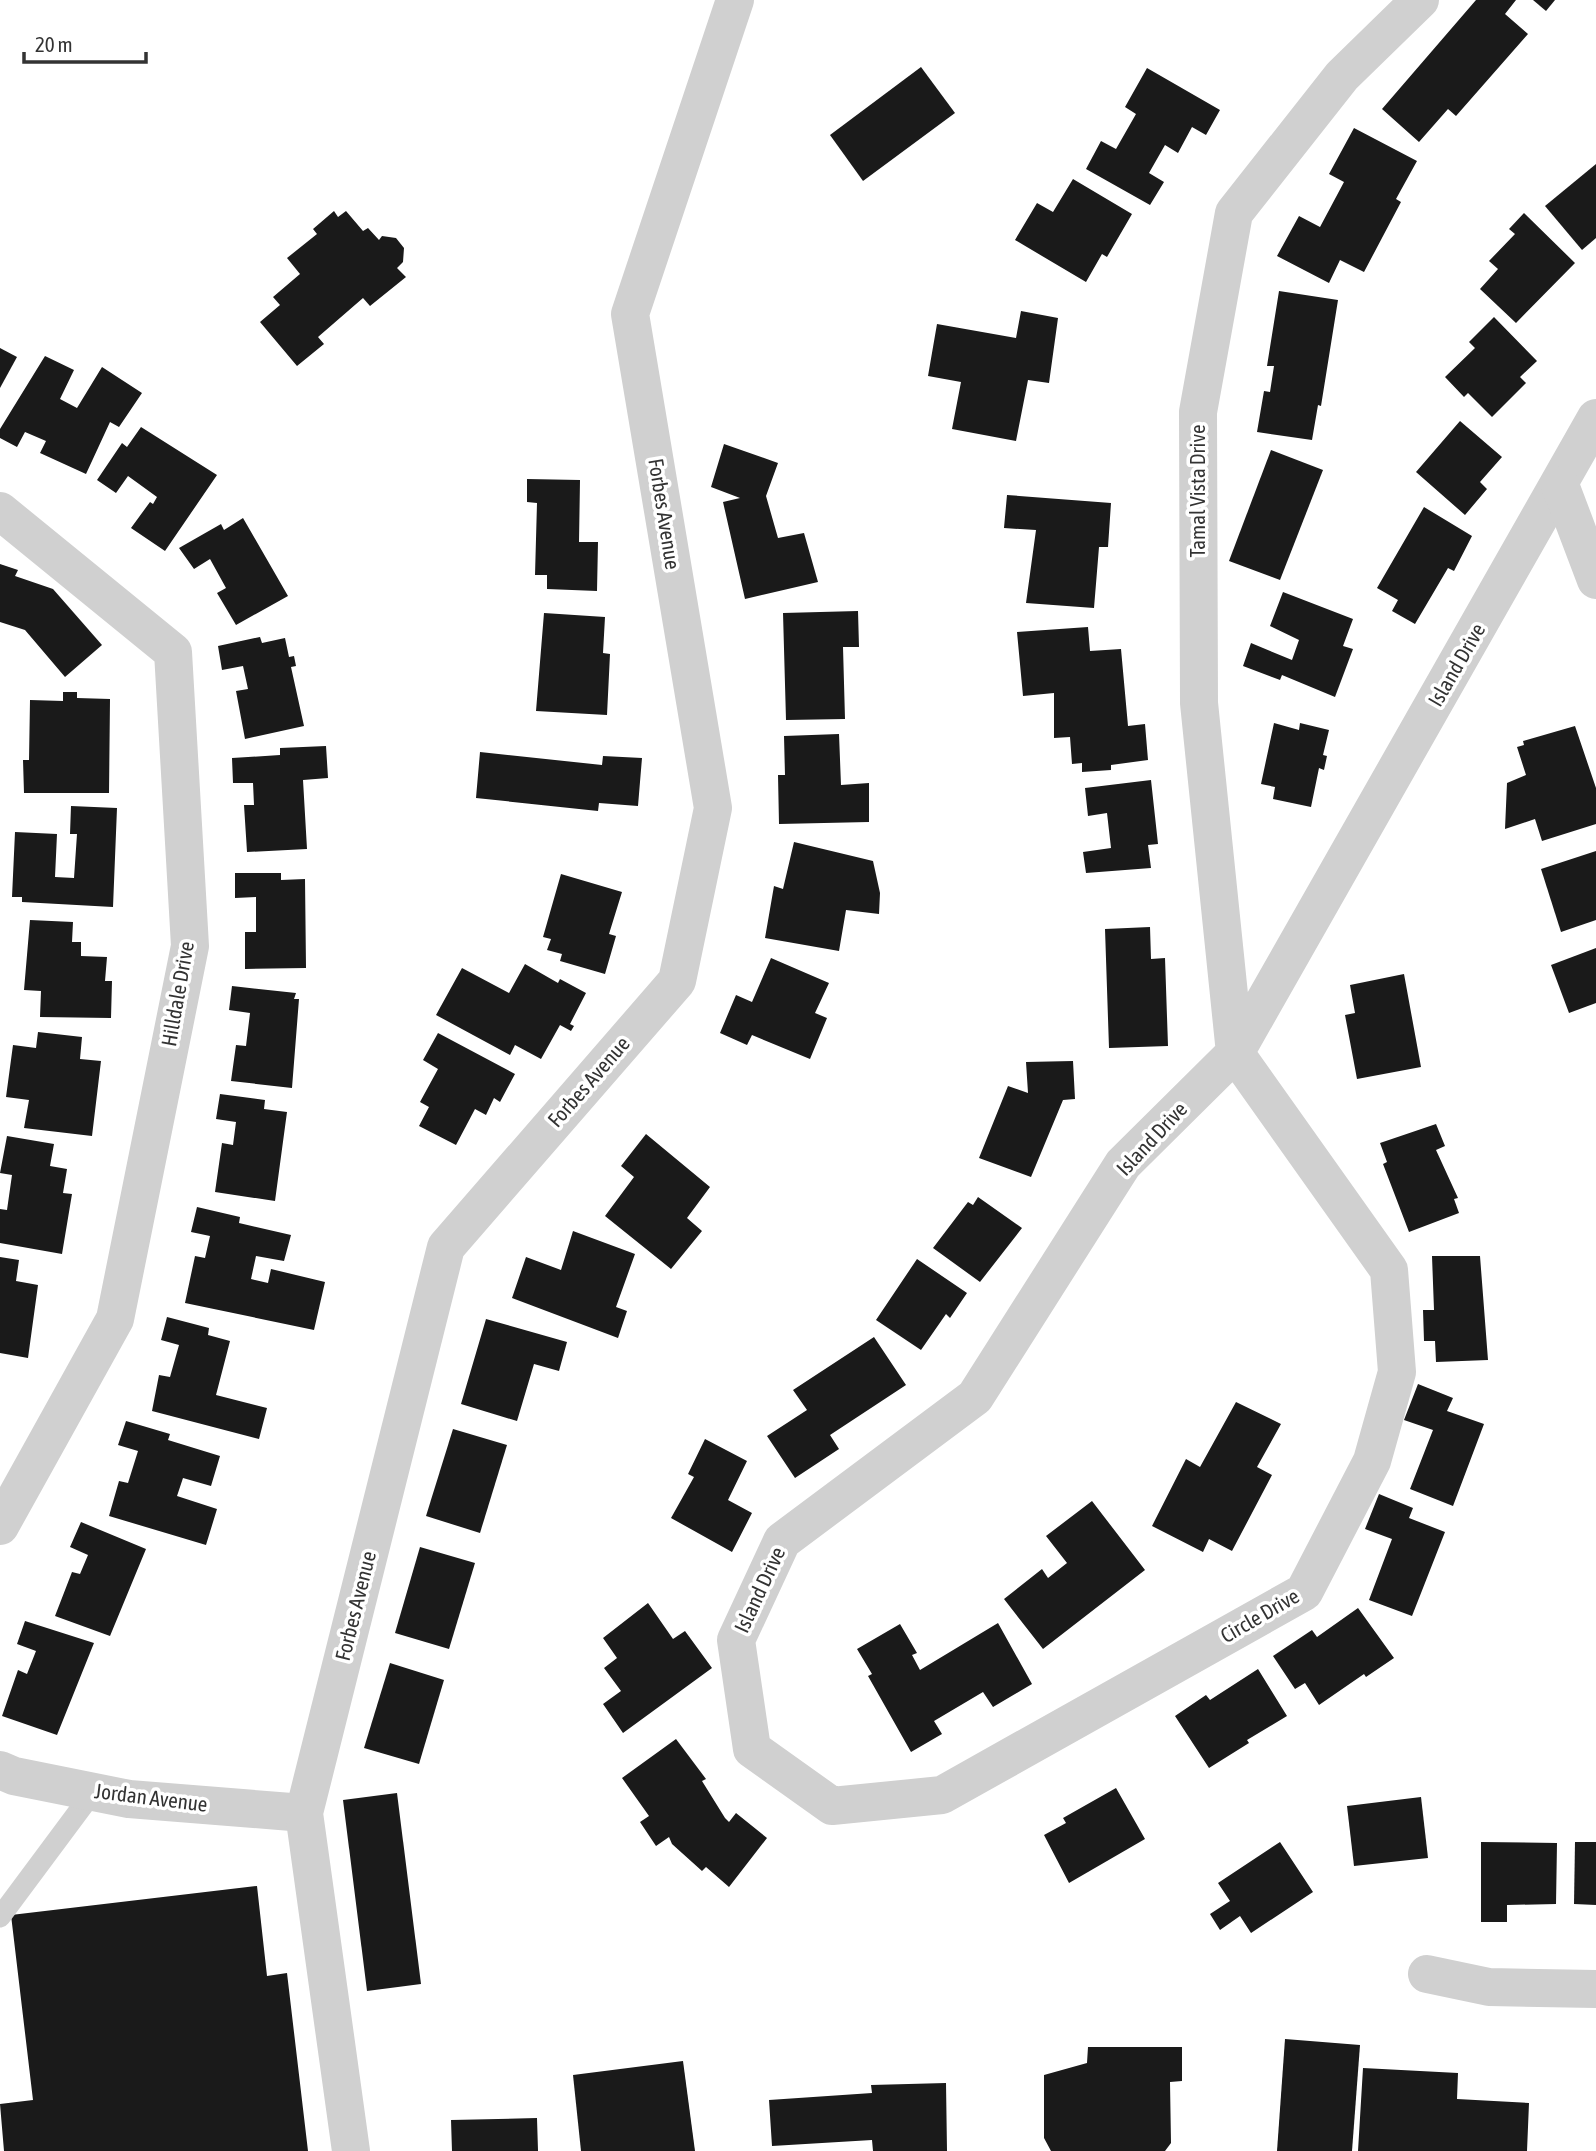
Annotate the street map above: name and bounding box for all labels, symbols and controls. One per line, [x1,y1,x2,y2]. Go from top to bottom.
scale bar [24,21,147,65]
text: 20 m [35,32,73,56]
street label: Tamal Vista Drive [1185,425,1209,557]
street label: Forbes Avenue [644,457,686,571]
street label: Island Drive [1423,619,1489,710]
street label: Hilldale Drive [156,939,198,1048]
street label: Forbes Avenue [542,1031,634,1131]
street label: Island Drive [1111,1097,1191,1180]
street label: Island Drive [729,1543,789,1636]
street label: Forbes Avenue [330,1549,380,1663]
street label: Circle Drive [1216,1583,1303,1647]
street label: Jordan Avenue [93,1778,209,1816]

